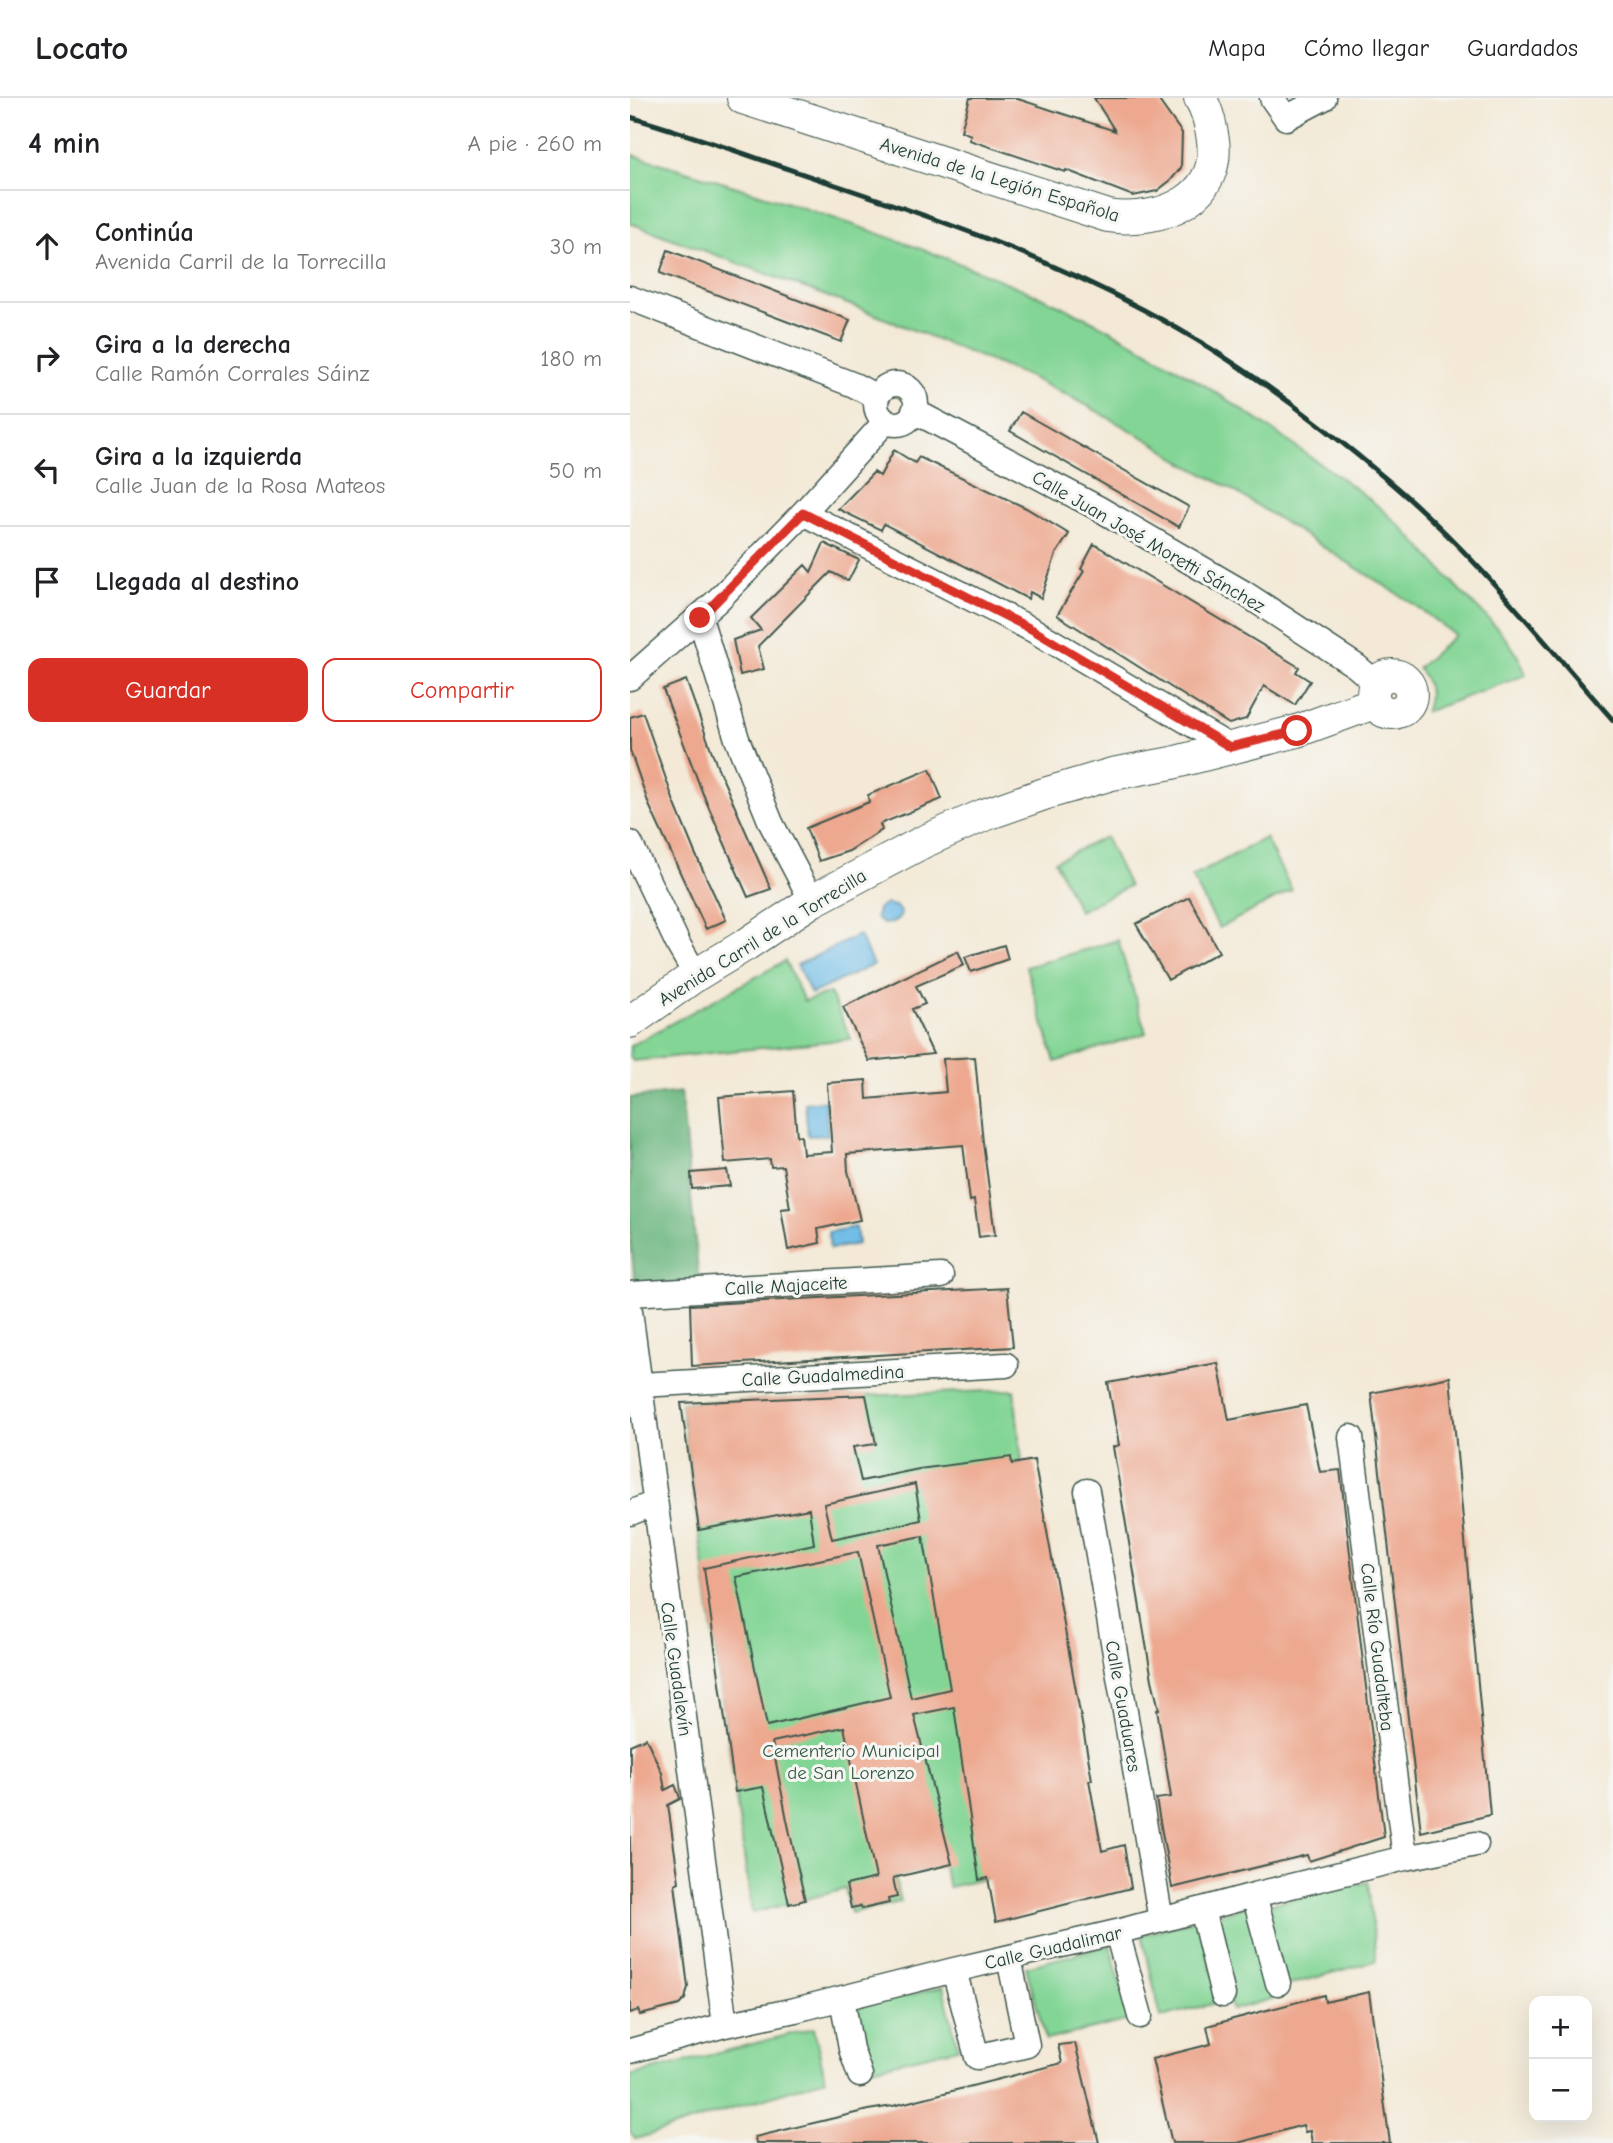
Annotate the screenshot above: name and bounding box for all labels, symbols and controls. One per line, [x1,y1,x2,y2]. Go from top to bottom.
text: Locato [35,29,128,67]
text: Mapa [1208,34,1266,62]
text: Cómo llegar [1304,34,1429,62]
text: Guardados [1467,34,1578,62]
text: 4 min [28,126,100,161]
text: A pie · 260 m [467,130,602,157]
street label: Avenida de la Legión Española [877,133,1122,227]
text: Continúa [95,218,194,248]
icon: ahead [28,227,66,265]
text: 30 m [550,233,602,260]
text: Avenida Carril de la Torrecilla [95,248,387,275]
text: Gira a la derecha [95,330,291,360]
icon: right [28,339,66,377]
text: 180 m [540,345,602,372]
text: Calle Ramón Corrales Sáinz [95,360,369,387]
text: Gira a la izquierda [95,442,302,472]
icon: left [28,451,66,489]
text: 50 m [549,457,602,484]
street label: Calle Juan José Moretti Sánchez [1028,466,1269,618]
text: Calle Juan de la Rosa Mateos [95,472,385,499]
icon: arrive [28,563,66,601]
text: Llegada al destino [95,567,299,597]
route end [684,602,715,633]
button: Guardar [28,658,308,722]
button: Compartir [322,658,602,722]
route start [1281,715,1312,746]
street label: Avenida Carril de la Torrecilla [655,865,870,1011]
street label: Calle Majaceite [724,1272,848,1300]
street label: Calle Guadalmedina [741,1361,905,1391]
street label: Calle Río Guadalteba [1356,1562,1398,1732]
street label: Calle Guadalevín [656,1601,696,1738]
street label: Calle Guaduares [1101,1639,1145,1774]
park label: Cementerio Municipal de San Lorenzo [762,1740,940,1784]
street label: Calle Guadalimar [982,1921,1124,1974]
map controls [1529,1996,1592,2122]
button: + [1529,1996,1592,2059]
button: − [1529,2059,1592,2122]

